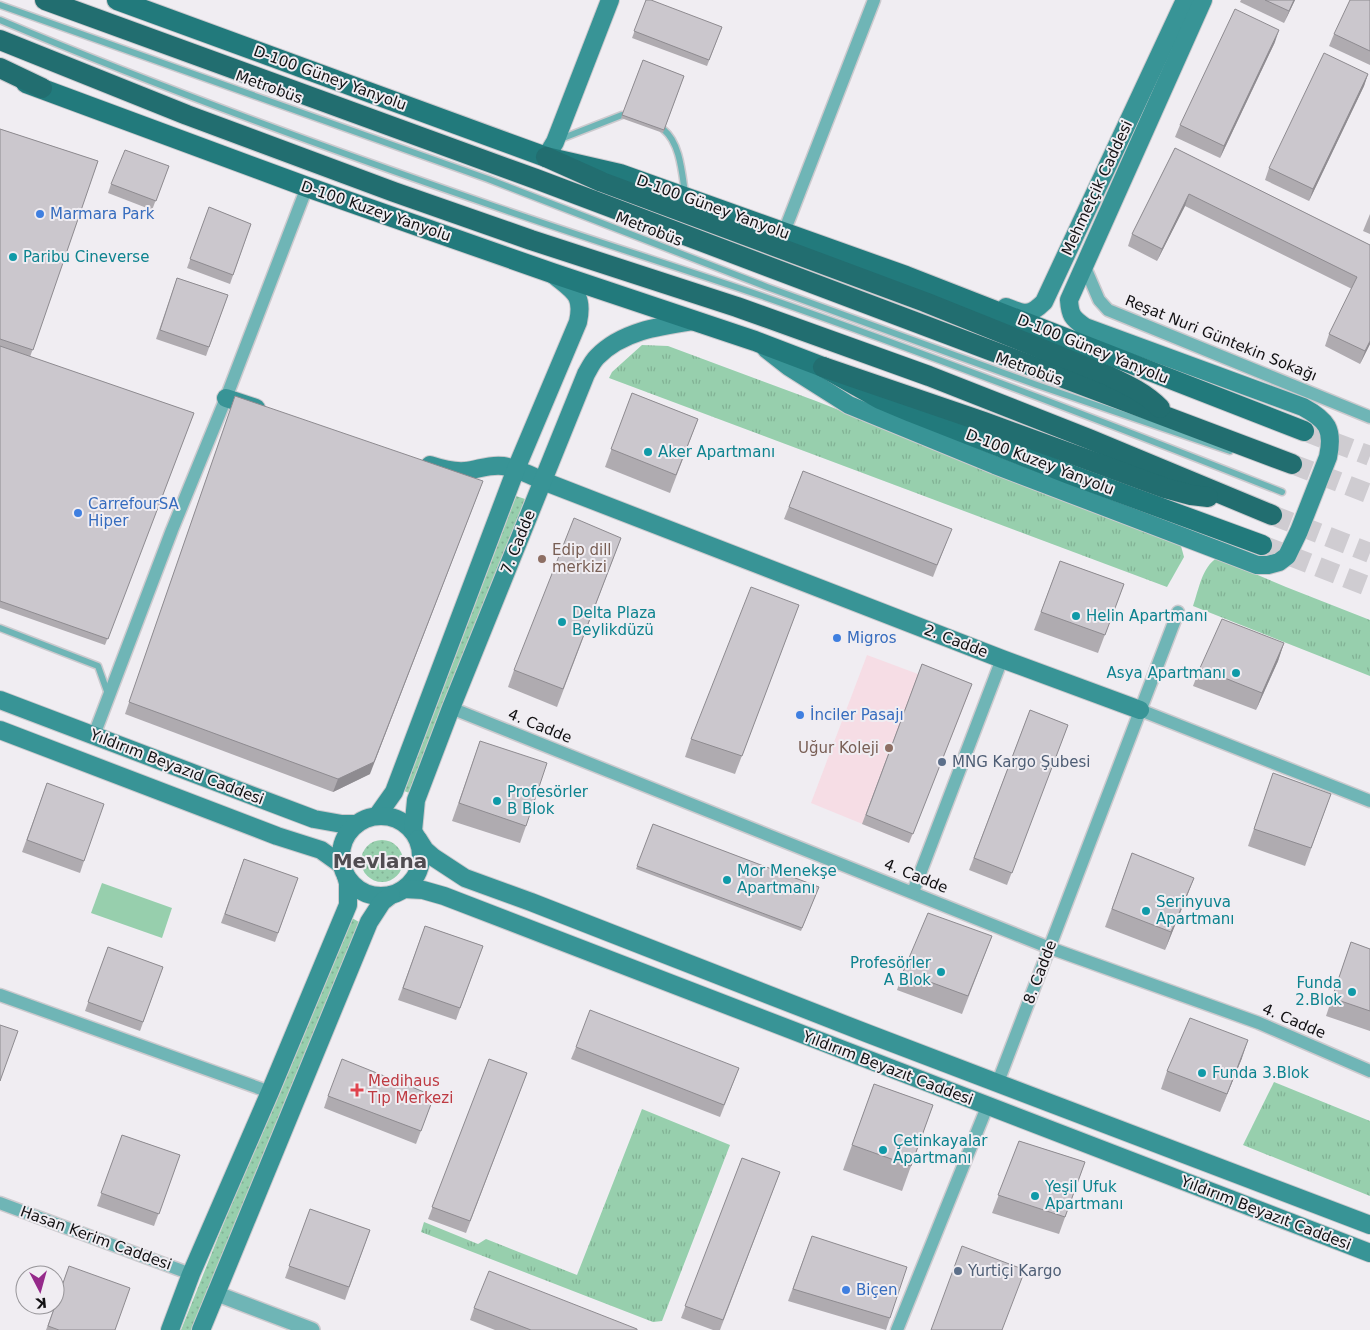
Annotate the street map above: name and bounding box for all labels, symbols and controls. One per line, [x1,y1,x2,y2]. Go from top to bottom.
street label: D-100 Güney Yanyolu [251,42,409,114]
street label: Metrobüs [233,67,305,107]
street label: Mehmetçik Caddesi [1058,117,1136,259]
street label: D-100 Güney Yanyolu [634,171,792,243]
street label: D-100 Kuzey Yanyolu [299,177,453,245]
place label: Marmara Park [50,205,155,223]
marker: Marmara Park [34,208,46,220]
street label: Metrobüs [613,208,685,250]
place label: Paribu Cineverse [23,248,149,266]
marker: Paribu Cineverse [7,251,19,263]
street label: Reşat Nuri Güntekin Sokağı [1122,291,1320,385]
street label: D-100 Güney Yanyolu [1015,310,1171,388]
street label: Metrobüs [993,349,1065,389]
street label: D-100 Kuzey Yanyolu [963,425,1117,499]
place label: Aker Apartmanı [658,443,775,461]
marker: Aker Apartmanı [642,446,654,458]
place label: CarrefourSA Hiper [88,495,180,530]
marker: CarrefourSA Hiper [72,507,84,519]
street label: 7. Cadde [497,508,539,576]
place label: Edip dill merkizi [552,541,611,576]
marker: Edip dill merkizi [536,553,548,565]
place label: Delta Plaza Beylikdüzü [572,604,656,639]
place label: Helin Apartmanı [1086,607,1208,625]
marker: Helin Apartmanı [1070,610,1082,622]
marker: Delta Plaza Beylikdüzü [556,616,568,628]
street label: 2. Cadde [921,621,991,661]
place label: Migros [847,629,897,647]
marker: Migros [831,632,843,644]
place label: Asya Apartmanı [1107,664,1226,682]
marker: Asya Apartmanı [1230,667,1242,679]
street label: 4. Cadde [506,705,574,747]
place label: İnciler Pasajı [810,705,904,724]
marker: İnciler Pasajı [794,709,806,721]
street label: Yıldırım Beyazıd Caddesi [87,725,266,809]
place label: Uğur Koleji [798,739,879,757]
marker: Uğur Koleji [883,742,895,754]
place label: MNG Kargo Şubesi [952,753,1090,771]
marker: MNG Kargo Şubesi [936,756,948,768]
place label: Profesörler B Blok [507,783,589,818]
marker: Profesörler B Blok [491,795,503,807]
district label: Mevlana [333,849,427,873]
street label: 4. Cadde [882,855,950,897]
place label: Mor Menekşe Apartmanı [737,862,837,897]
marker: Mor Menekşe Apartmanı [721,874,733,886]
place label: Serinyuva Apartmanı [1156,893,1235,928]
marker: Serinyuva Apartmanı [1140,905,1152,917]
street label: 8. Cadde [1020,937,1060,1007]
place label: Profesörler A Blok [850,954,932,989]
marker: Profesörler A Blok [935,966,947,978]
place label: Funda 2.Blok [1295,974,1342,1009]
marker: Funda 2.Blok [1346,986,1358,998]
street label: 4. Cadde [1260,1000,1328,1042]
street label: Yıldırım Beyazıt Caddesi [799,1027,976,1109]
place label: Funda 3.Blok [1212,1064,1309,1082]
marker: Funda 3.Blok [1196,1067,1208,1079]
place label: Medihaus Tıp Merkezi [367,1072,453,1107]
marker: Medihaus Tıp Merkezi [350,1083,364,1097]
place label: Çetinkayalar Apartmanı [893,1132,988,1167]
marker: Çetinkayalar Apartmanı [877,1144,889,1156]
street label: Yıldırım Beyazıt Caddesi [1177,1172,1354,1254]
place label: Yeşil Ufuk Apartmanı [1044,1178,1124,1213]
marker: Yeşil Ufuk Apartmanı [1029,1190,1041,1202]
street label: Hasan Kerim Caddesi [18,1202,174,1274]
place label: Yurtiçi Kargo [967,1262,1062,1280]
north arrow [15,1265,65,1315]
marker: Yurtiçi Kargo [952,1265,964,1277]
place label: Biçen [856,1281,897,1299]
marker: Biçen [840,1284,852,1296]
text: K [34,1294,48,1312]

